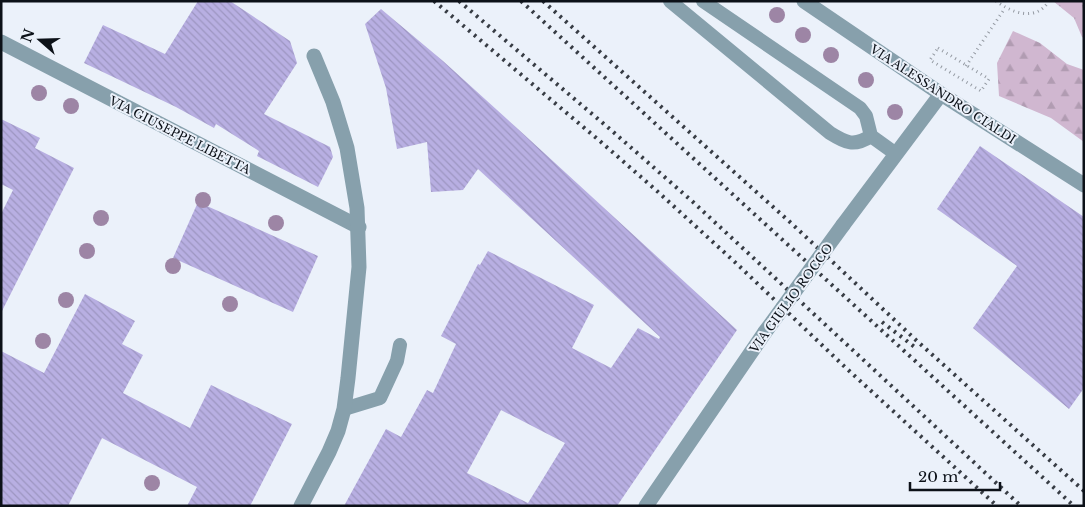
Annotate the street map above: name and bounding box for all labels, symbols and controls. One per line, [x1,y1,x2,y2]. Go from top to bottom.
north arrow [15,15,65,65]
text: N [17,26,38,45]
street label: VIA ALESSANDRO CIALDI [866,41,1019,147]
street label: VIA GIUSEPPE LIBETTA [106,92,254,178]
street label: VIA GIULIO ROCCO [746,240,836,357]
scale bar [910,460,1000,492]
text: 20 m [918,467,958,486]

